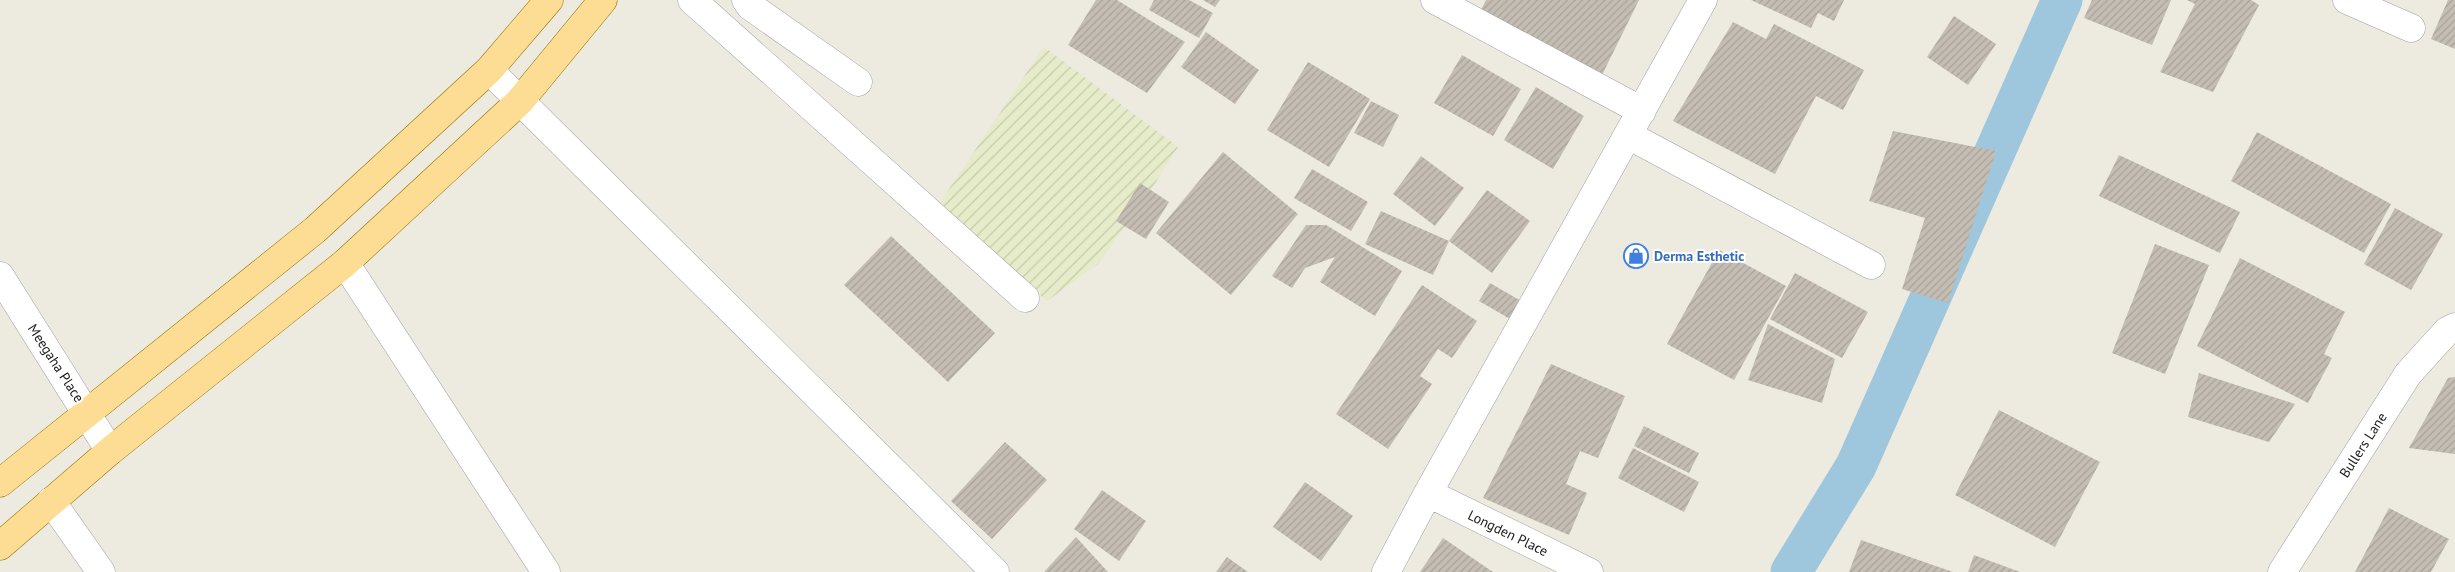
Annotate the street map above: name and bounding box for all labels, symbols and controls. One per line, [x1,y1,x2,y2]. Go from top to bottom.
shop icon: Derma Esthetic [1623,243,1649,269]
place label: Derma Esthetic [1654,247,1744,265]
street label: Meegaha Place [24,320,88,406]
street label: Bullers Lane [2335,409,2391,481]
street label: Longden Place [1465,506,1551,560]

